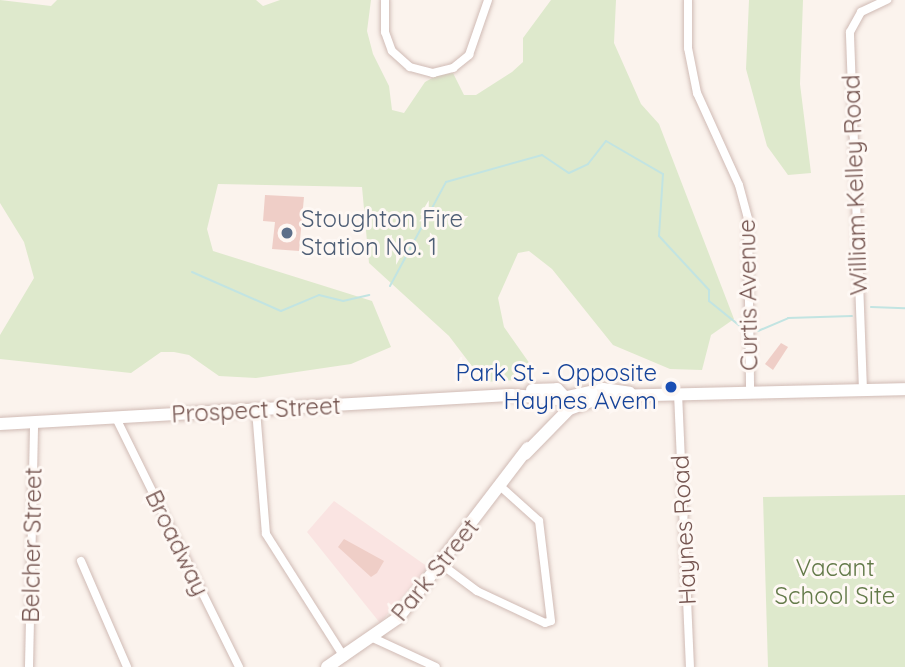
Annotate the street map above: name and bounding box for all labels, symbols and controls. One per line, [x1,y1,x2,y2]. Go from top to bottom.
street label: William Kelley Road [837,74,873,296]
place label: Stoughton Fire Station No. 1 [301,205,463,261]
street label: Curtis Avenue [732,219,764,371]
marker: Stoughton Fire Station No. 1 [279,225,295,241]
place label: Park St - Opposite Haynes Avem [456,359,657,415]
marker: Park St - Opposite Haynes Avem [663,379,679,395]
street label: Prospect Street [171,391,341,429]
street label: Haynes Road [666,454,702,606]
street label: Belcher Street [16,467,48,623]
street label: Broadway [139,485,215,601]
street label: Park Street [385,513,485,627]
park label: Vacant School Site [775,554,895,610]

